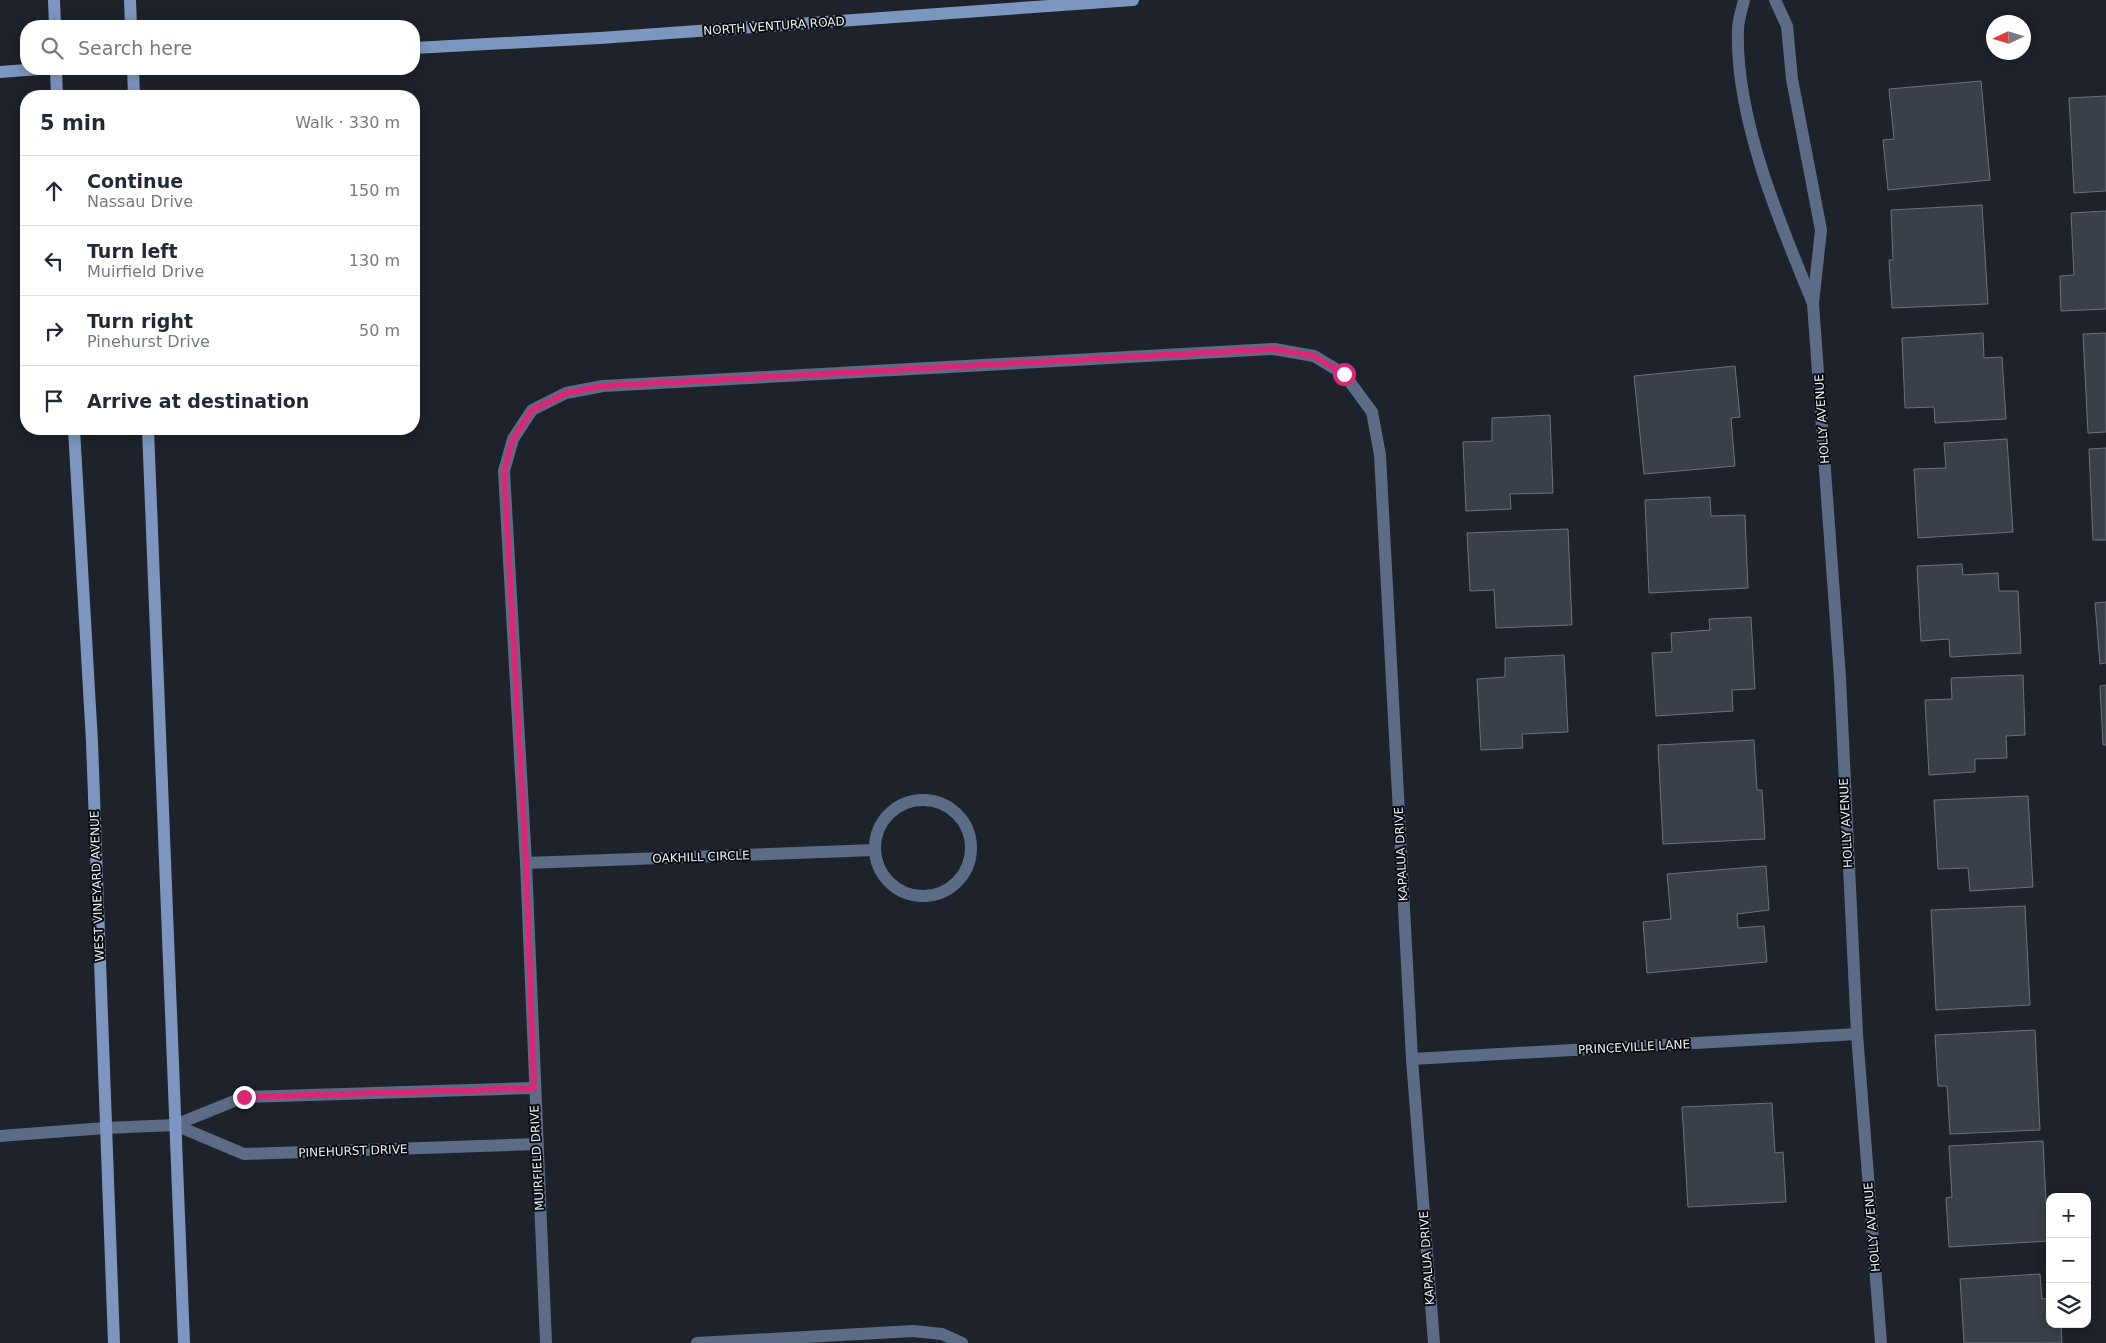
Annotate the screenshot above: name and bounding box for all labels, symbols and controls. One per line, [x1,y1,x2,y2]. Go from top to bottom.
street label: NORTH VENTURA ROAD [703,14,845,38]
north arrow [1986,15,2031,60]
search box [20,20,420,75]
icon: search [38,34,66,62]
text: Search here [78,37,192,59]
text: 5 min [40,111,106,135]
text: Walk · 330 m [295,113,400,132]
text: Continue [87,170,183,192]
icon: ahead [40,177,68,205]
text: 150 m [349,181,400,200]
text: Nassau Drive [87,192,193,211]
text: Turn left [87,240,178,262]
icon: left [40,247,68,275]
text: 130 m [349,251,400,270]
text: Muirfield Drive [87,262,204,281]
text: Turn right [87,310,193,332]
icon: right [40,317,68,345]
text: 50 m [359,321,400,340]
text: Pinehurst Drive [87,332,210,351]
route start [1333,363,1356,386]
street label: HOLLY AVENUE [1812,374,1832,464]
icon: arrive [40,387,68,415]
text: Arrive at destination [87,390,309,412]
street label: HOLLY AVENUE [1837,778,1855,868]
street label: KAPALUA DRIVE [1392,807,1410,901]
street label: WEST VINEYARD AVENUE [87,810,107,962]
street label: OAKHILL CIRCLE [652,848,750,866]
street label: PRINCEVILLE LANE [1578,1037,1690,1057]
route end [233,1086,256,1109]
street label: MUIRFIELD DRIVE [527,1105,547,1211]
street label: PINEHURST DRIVE [298,1142,408,1160]
street label: HOLLY AVENUE [1861,1182,1883,1272]
map controls [2046,1193,2091,1328]
button: + [2046,1193,2091,1238]
street label: KAPALUA DRIVE [1417,1210,1437,1306]
button: − [2046,1238,2091,1283]
button: layers [2046,1283,2091,1328]

